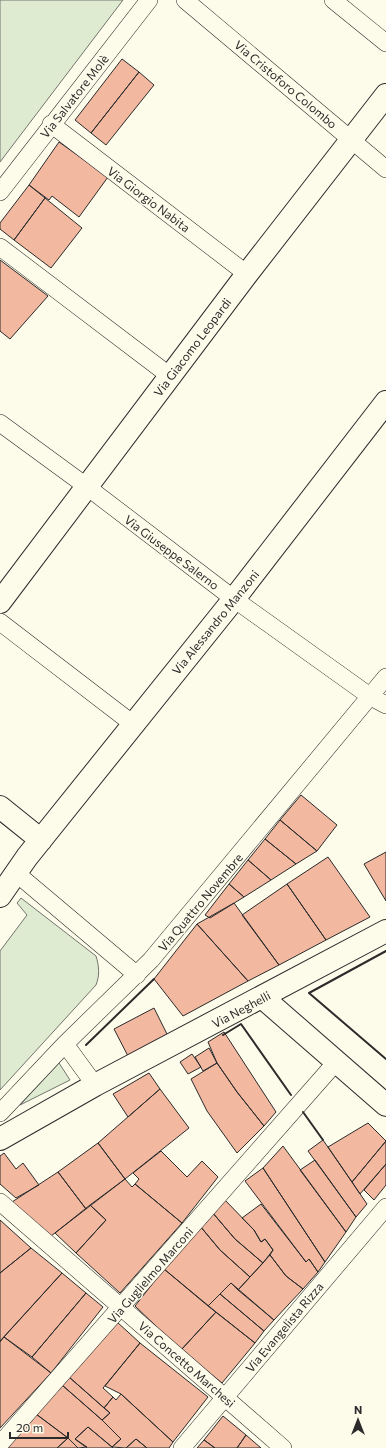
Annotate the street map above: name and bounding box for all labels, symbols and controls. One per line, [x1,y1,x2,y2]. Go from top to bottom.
street label: Via Cristoforo Colombo [232,37,340,131]
street label: Via Salvatore Molè [37,52,111,140]
street label: Via Giorgio Nabita [105,163,193,235]
street label: Via Giacomo Leopardi [150,295,234,399]
street label: Via Giuseppe Salerno [122,512,222,592]
street label: Via Alessandro Manzoni [169,567,261,677]
street label: Via Quattro Novembre [155,850,245,954]
street label: Via Neghelli [209,988,273,1030]
street label: Via Guglielmo Marconi [104,1224,196,1326]
street label: Via Evangelista Rizza [242,1279,326,1375]
street label: Via Concetto Marchesi [136,1318,238,1410]
north arrow [338,1400,378,1440]
text: N [354,1403,362,1416]
scale bar [10,1414,68,1440]
text: 20 m [16,1420,43,1434]

